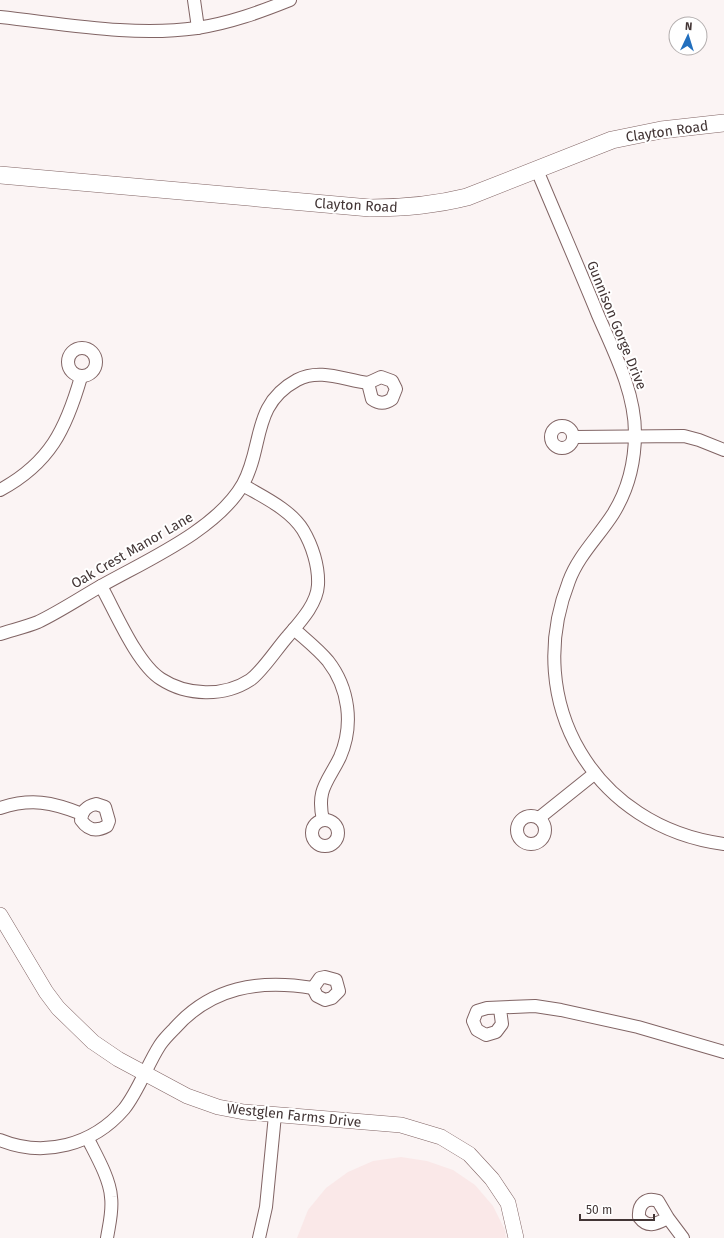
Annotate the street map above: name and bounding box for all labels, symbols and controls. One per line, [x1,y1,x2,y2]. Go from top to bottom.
north arrow [668,16,708,56]
text: N [685,20,693,33]
street label: Clayton Road [625,117,709,146]
street label: Clayton Road [314,195,398,216]
street label: Gunnison Gorge Drive [583,258,650,392]
street label: Oak Crest Manor Lane [68,509,196,592]
street label: Westglen Farms Drive [226,1100,362,1131]
scale bar [580,1196,654,1222]
text: 50 m [586,1203,612,1217]

